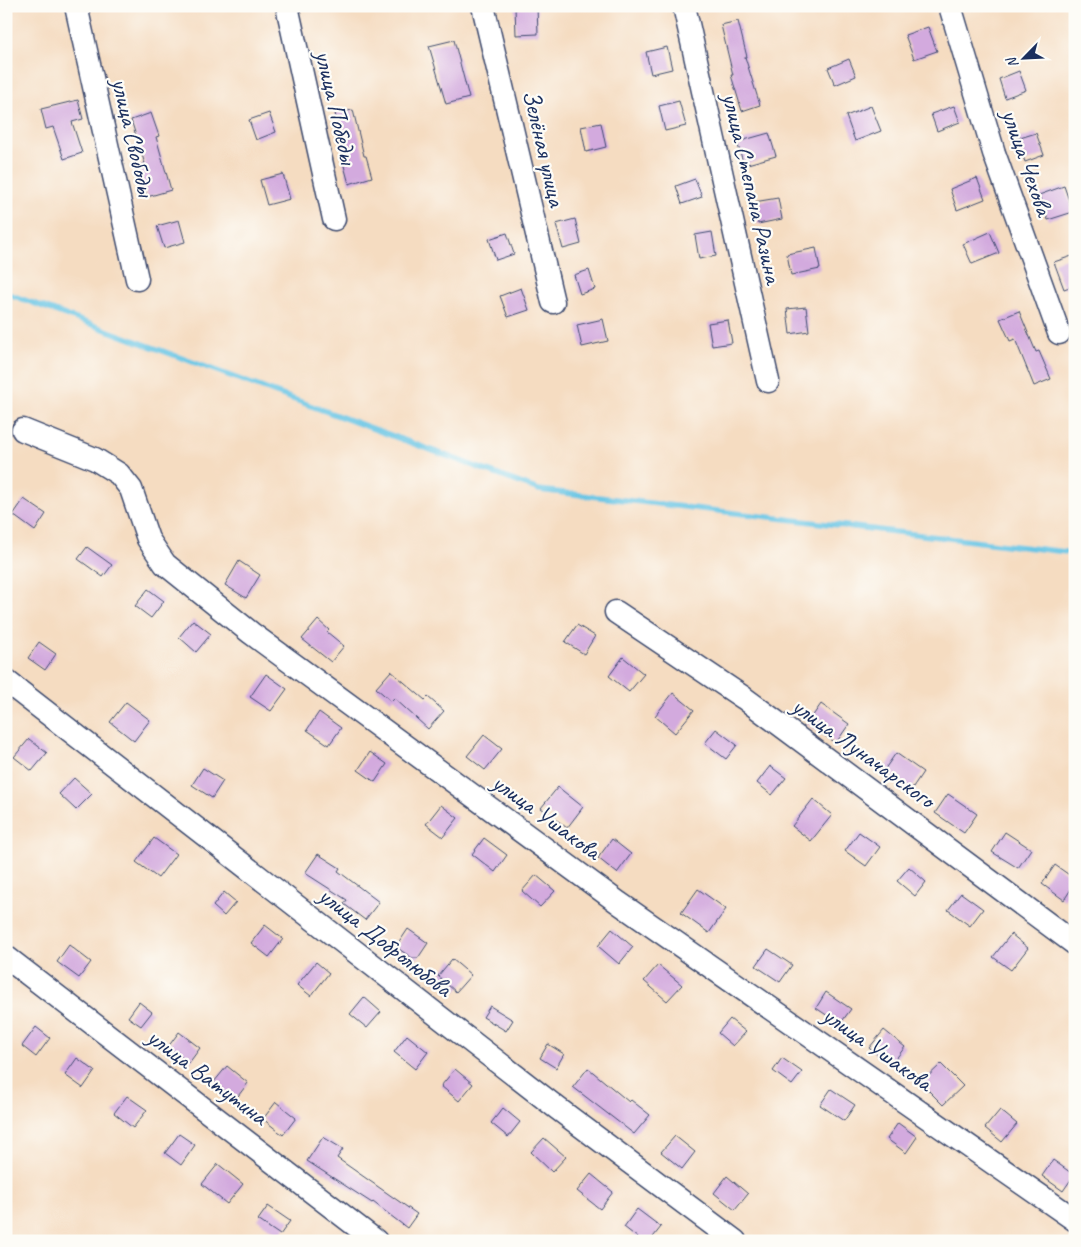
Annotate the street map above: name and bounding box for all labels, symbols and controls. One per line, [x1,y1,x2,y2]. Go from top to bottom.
north arrow [998,32,1048,82]
street label: улица Победы [307,45,365,169]
text: N [1002,54,1022,71]
street label: улица Свободы [103,73,163,201]
street label: Зелёная улица [515,87,573,212]
street label: улица Степана Разина [714,88,790,289]
street label: улица Чехова [993,103,1061,222]
street label: улица Луначарского [784,689,944,817]
street label: улица Ушакова [484,765,609,869]
street label: улица Добролюбова [311,878,460,1005]
street label: улица Ушакова [815,998,941,1100]
street label: улица Ватутина [139,1020,276,1134]

